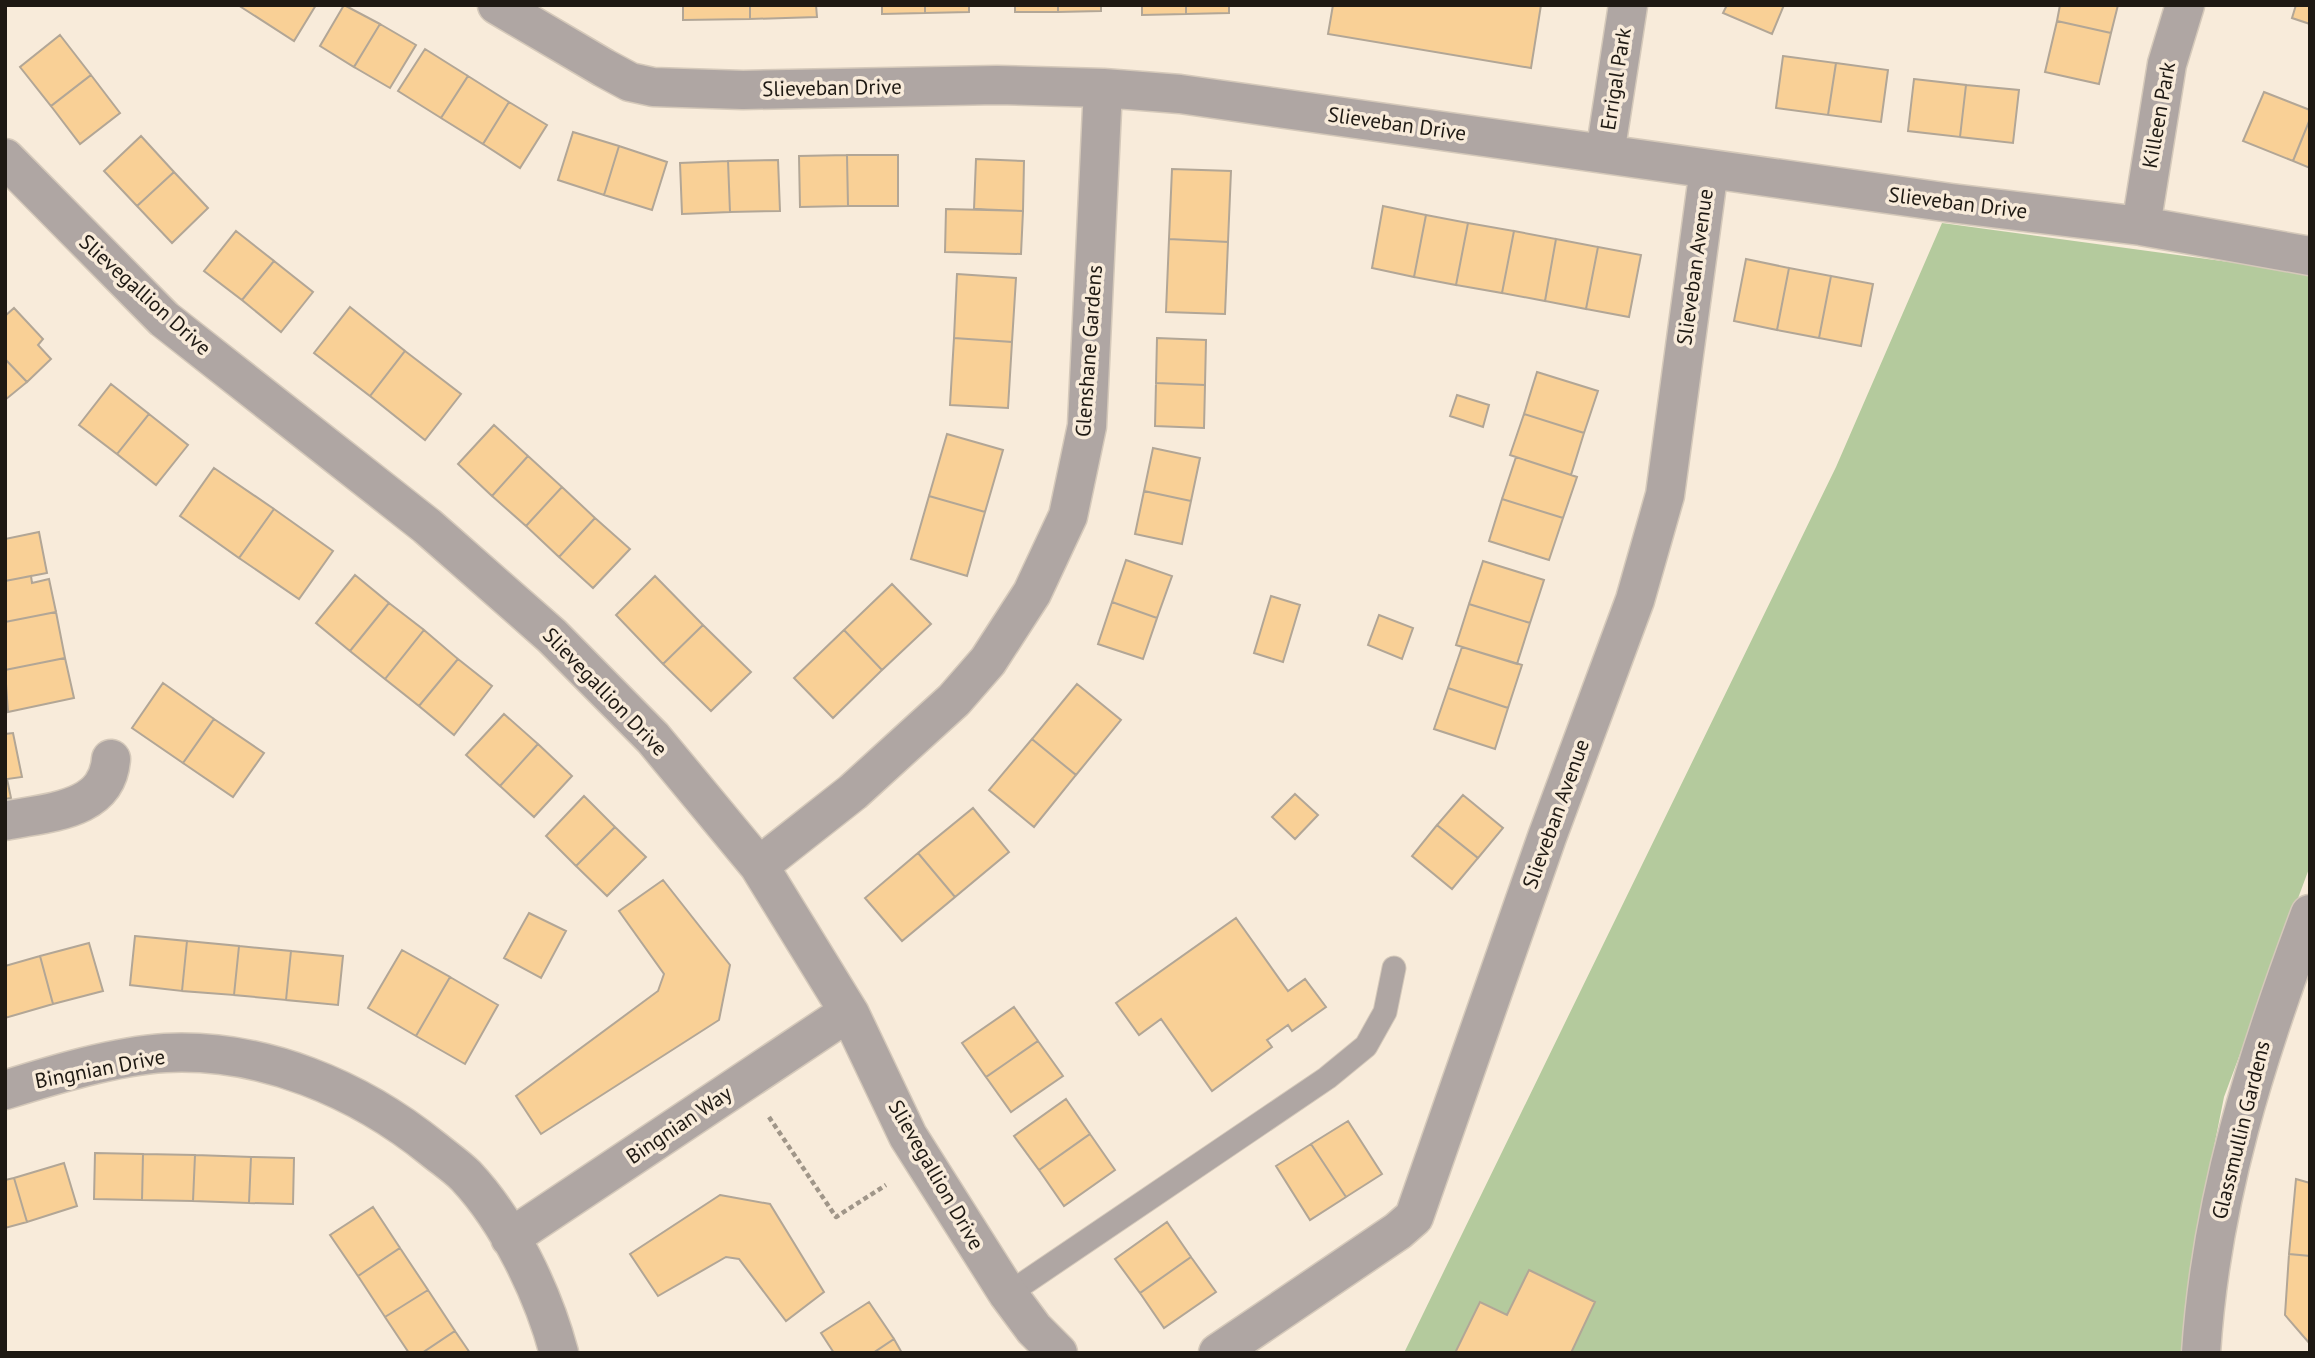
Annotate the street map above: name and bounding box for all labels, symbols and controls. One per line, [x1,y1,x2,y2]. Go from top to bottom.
street label: Errigal Park [1594,26,1637,132]
street label: Killeen Park [2136,60,2181,170]
street label: Slieveban Drive [762,73,902,102]
street label: Slieveban Drive [1326,100,1468,147]
street label: Slieveban Drive [1887,181,2029,224]
street label: Slieveban Avenue [1670,187,1719,347]
street label: Slievegallion Drive [74,228,217,361]
street label: Glenshane Gardens [1069,264,1108,438]
street label: Slievegallion Drive [537,622,674,762]
street label: Slieveban Avenue [1516,735,1595,892]
street label: Glassmullin Gardens [2205,1038,2276,1222]
street label: Bingnian Drive [32,1043,167,1094]
street label: Bingnian Way [621,1079,737,1170]
street label: Slievegallion Drive [883,1095,990,1254]

